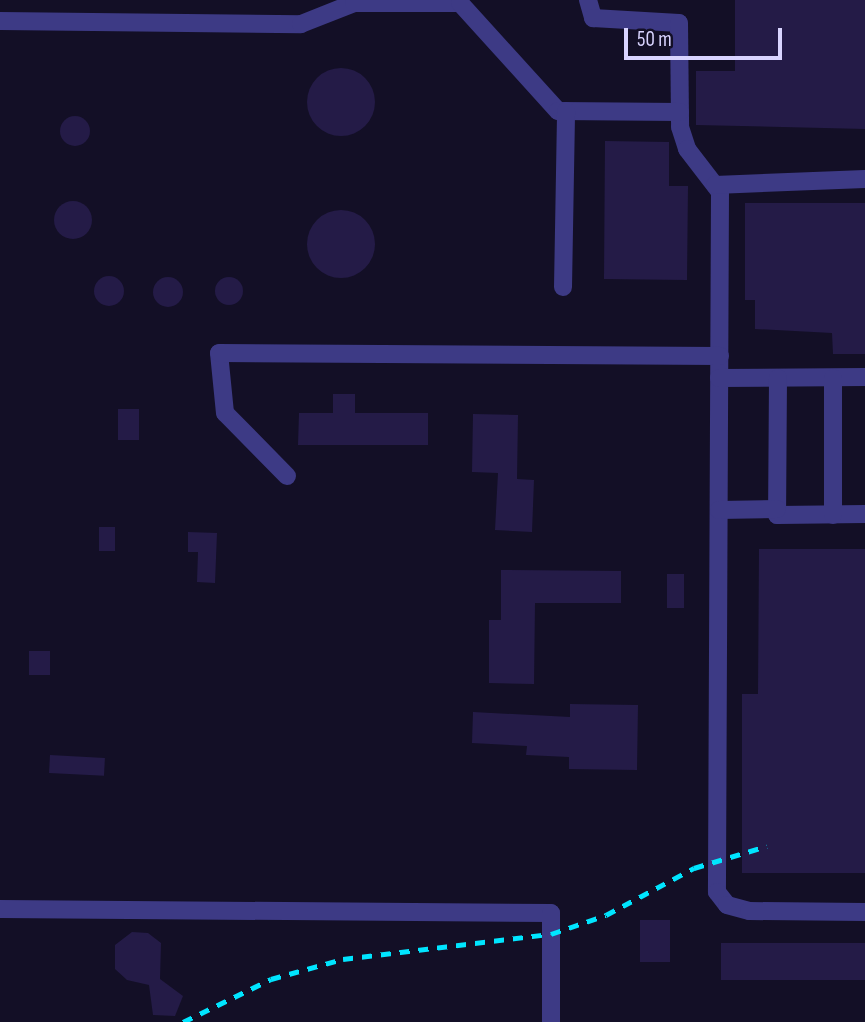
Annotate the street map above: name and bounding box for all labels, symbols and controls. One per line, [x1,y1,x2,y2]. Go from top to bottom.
scale bar [627,14,784,58]
text: 50 m [637,27,672,52]

